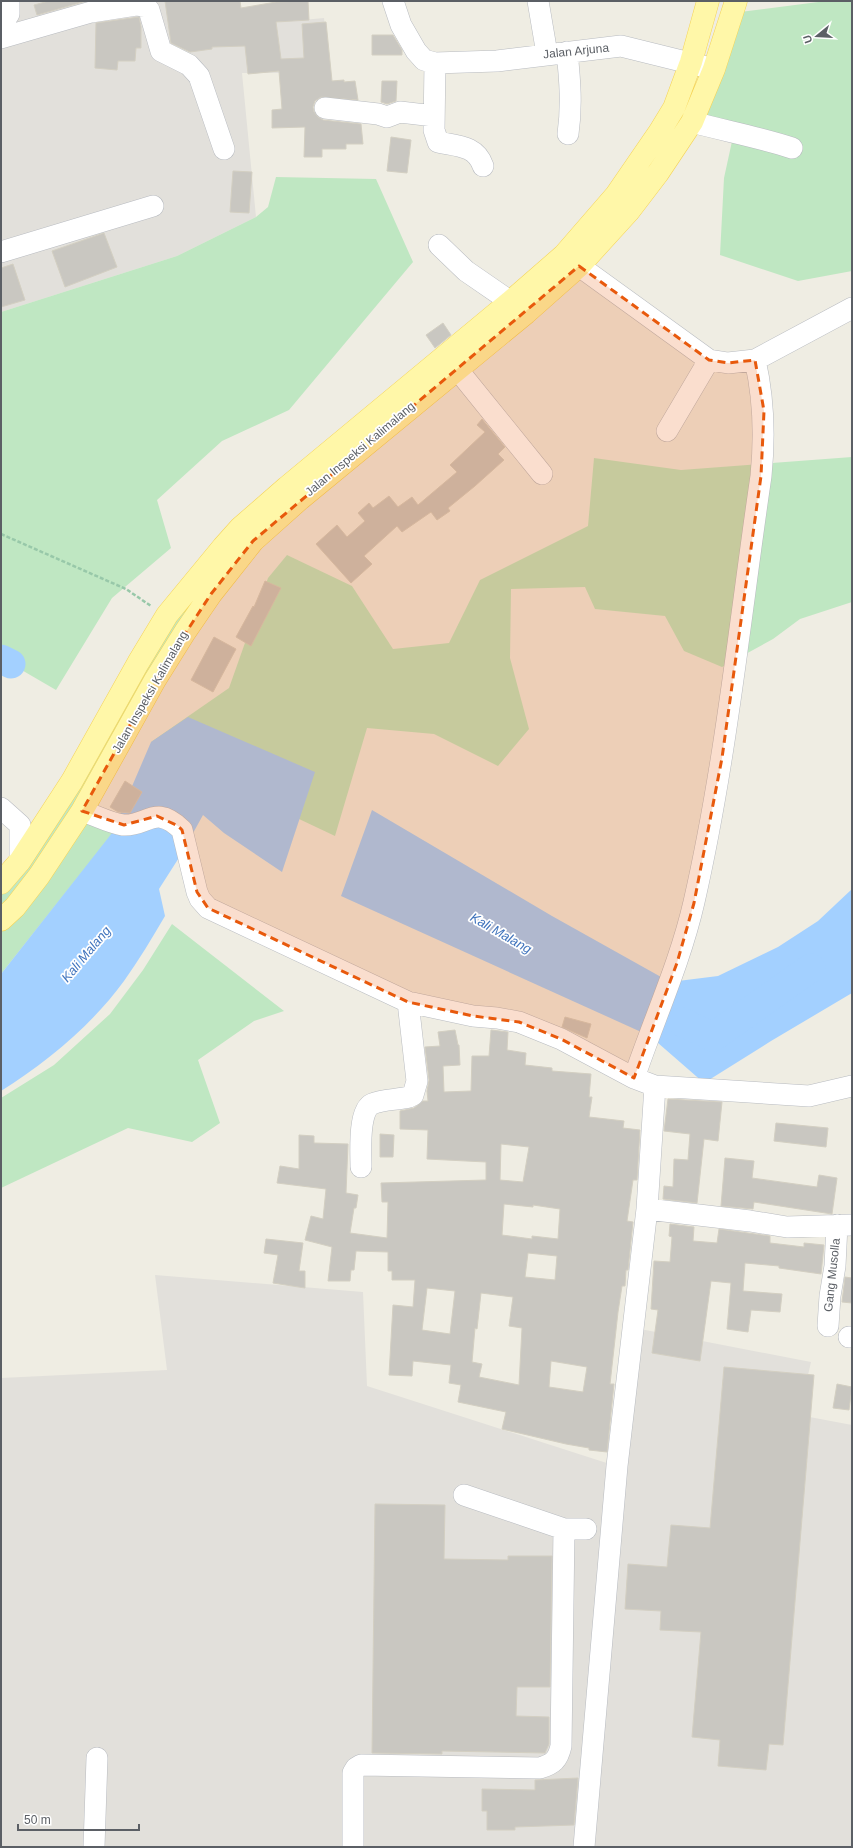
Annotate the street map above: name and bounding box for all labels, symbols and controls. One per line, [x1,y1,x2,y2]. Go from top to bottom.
north arrow [797,16,837,56]
text: U [801,33,814,45]
street label: Jalan Arjuna [542,41,610,61]
street label: Jalan Inspeksi Kalimalang [302,399,418,499]
street label: Jalan Inspeksi Kalimalang [109,628,191,756]
water label: Kali Malang [468,910,535,957]
water label: Kali Malang [58,923,114,985]
street label: Gang Musolla [821,1237,843,1313]
scale bar [18,1806,139,1832]
text: 50 m [24,1813,51,1827]

